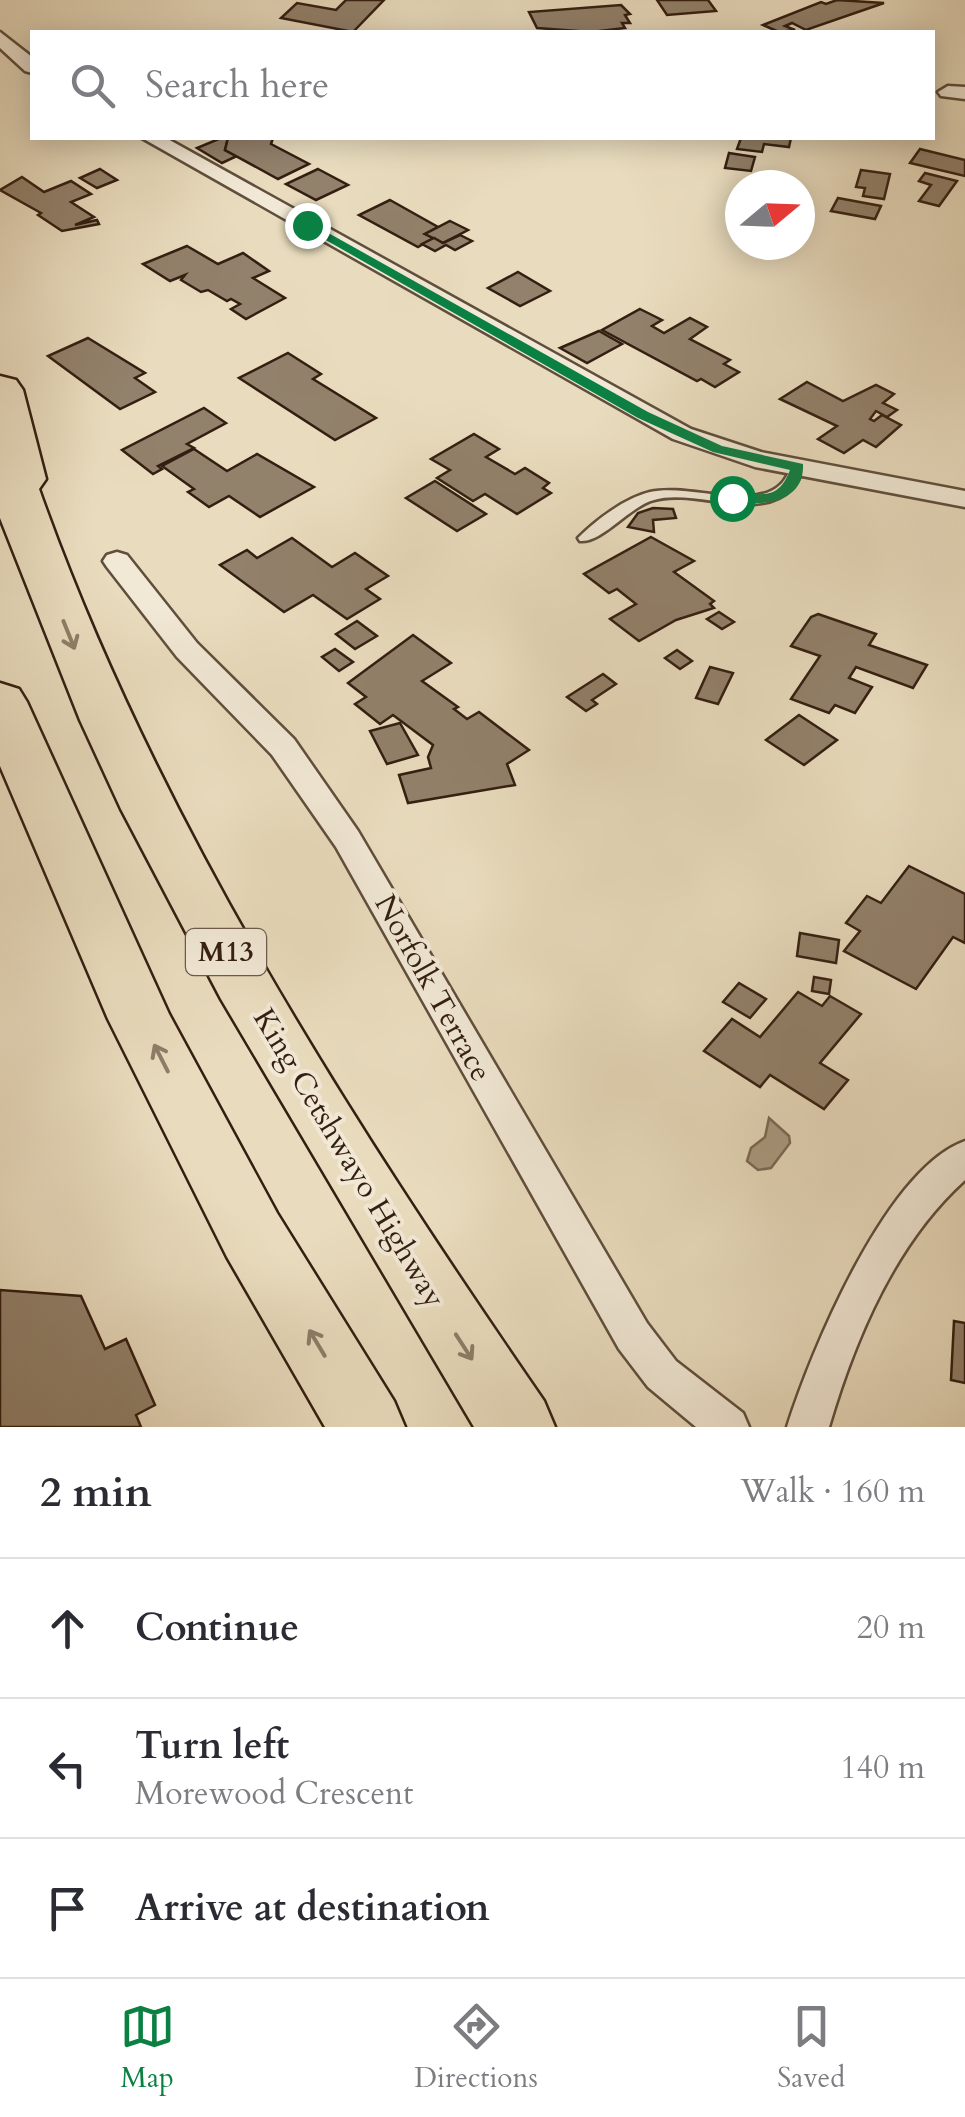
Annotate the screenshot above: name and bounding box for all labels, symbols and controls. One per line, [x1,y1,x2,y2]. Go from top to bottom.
search box [30,30,935,140]
icon: search [65,58,120,113]
text: Search here [145,59,329,111]
north arrow [725,170,815,260]
route end [285,203,331,249]
route start [710,476,756,522]
one-way arrow [62,620,80,650]
street label: Norfolk Terrace [365,887,501,1089]
road number: M13 [186,929,266,975]
street label: King Cetshwayo Highway [243,1001,455,1315]
one-way arrow [151,1044,170,1074]
one-way arrow [307,1329,327,1358]
one-way arrow [454,1333,475,1361]
text: 2 min [40,1464,152,1521]
text: Walk · 160 m [740,1470,925,1514]
icon: ahead [40,1601,95,1656]
text: Continue [135,1602,299,1654]
text: 20 m [857,1606,925,1650]
text: Turn left [135,1720,289,1772]
icon: left [40,1741,95,1796]
text: 140 m [840,1746,925,1790]
text: Morewood Crescent [135,1772,413,1816]
icon: arrive [40,1881,95,1936]
text: Arrive at destination [135,1882,490,1934]
tab: Map [120,1999,175,2097]
tab: Directions [414,1999,538,2097]
tab: Saved [777,1999,845,2097]

